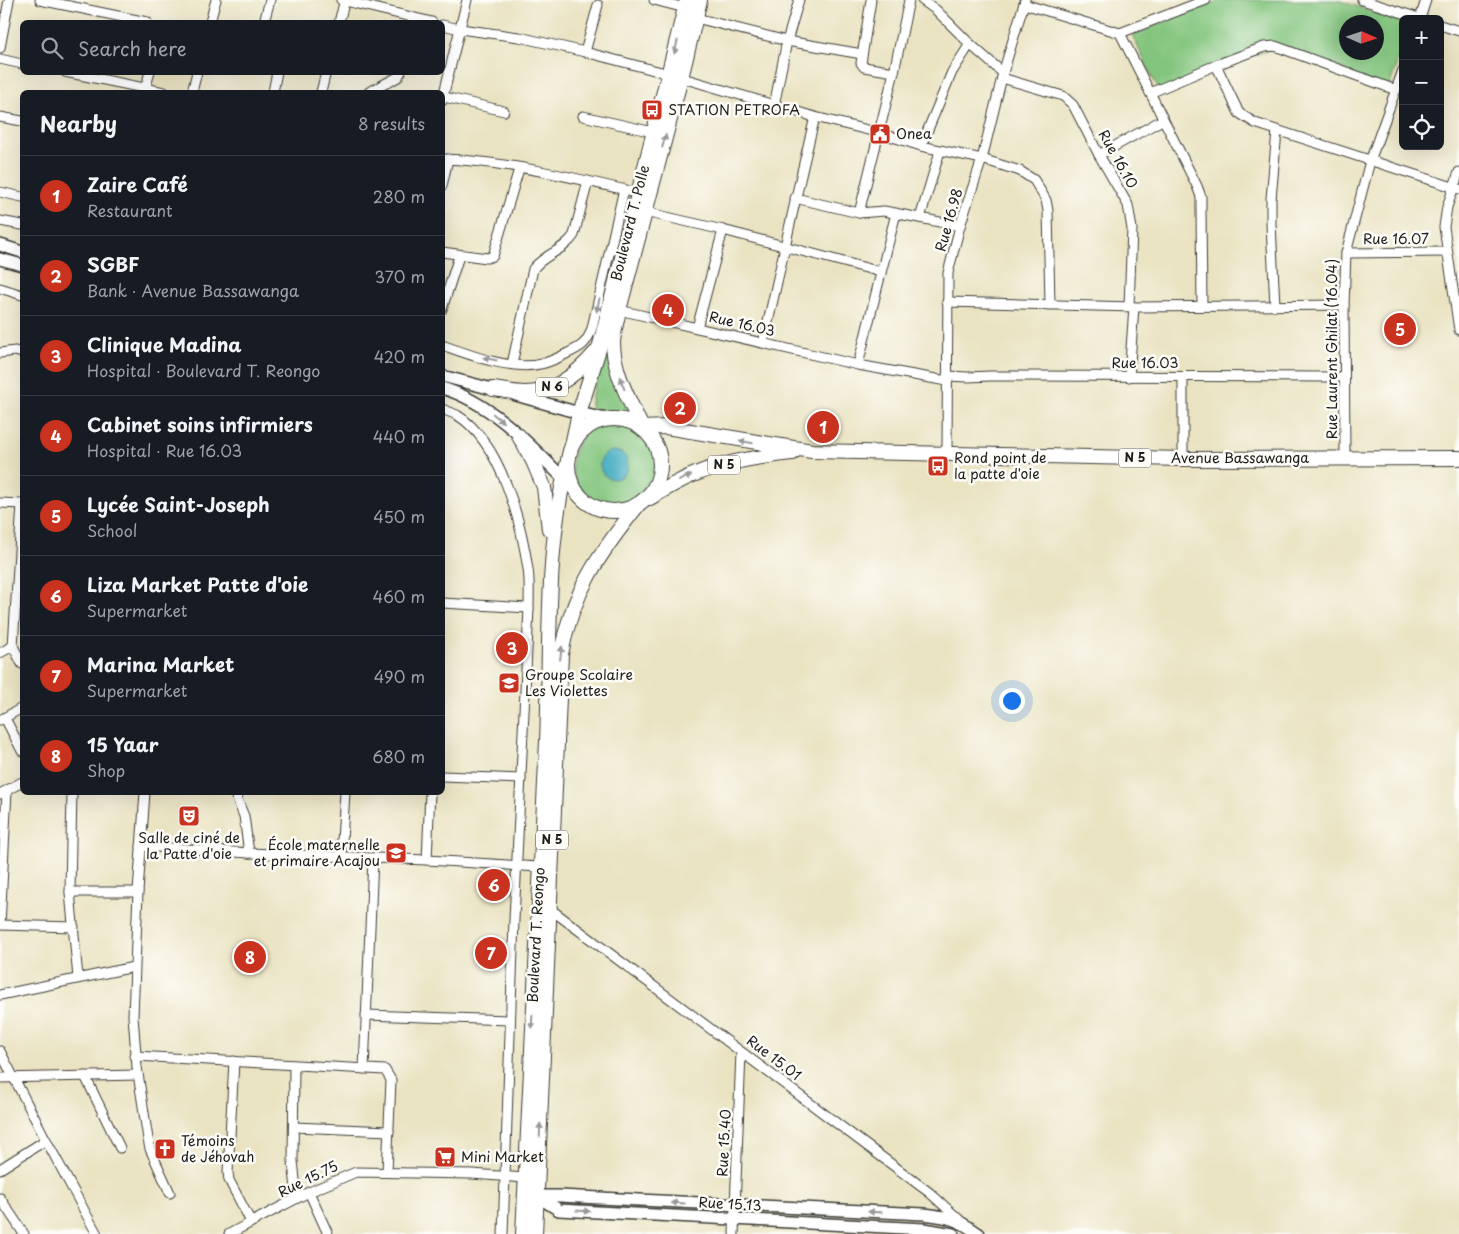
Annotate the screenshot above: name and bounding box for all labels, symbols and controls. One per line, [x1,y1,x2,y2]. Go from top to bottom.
north arrow [1339,15,1384,60]
map controls [1399,15,1444,150]
button: + [1399,15,1444,60]
search box [20,20,445,75]
icon: search [38,34,66,62]
text: Search here [78,34,187,62]
one-way arrow [671,40,679,55]
button: − [1399,60,1444,105]
bus stop icon: STATION PETROFA [640,98,664,122]
place label: STATION PETROFA [668,99,800,120]
button: locate [1399,105,1444,150]
text: Nearby [40,107,117,139]
text: 8 results [358,111,425,135]
public building icon: Onea [868,122,892,146]
place label: Onea [896,123,932,144]
street label: Rue 16.10 [1094,126,1143,192]
one-way arrow [660,133,668,149]
street label: Boulevard T. Polle [605,162,654,283]
text: Zaire Café [87,170,188,198]
text: 1 [52,184,60,208]
text: 280 m [373,184,425,208]
street label: Rue 16.98 [929,186,968,254]
text: Restaurant [87,198,173,222]
street label: Rue 16.07 [1363,228,1429,249]
text: SGBF [87,250,139,278]
street label: Rue Laurent Ghilat (16.04) [1321,259,1342,439]
text: 2 [50,264,62,288]
text: 370 m [375,264,425,288]
text: Bank · Avenue Bassawanga [87,278,299,302]
pin: 4 [652,291,684,329]
one-way arrow [594,298,602,313]
street label: Rue 16.03 [707,306,777,341]
pin: 5 [1384,310,1416,348]
text: Clinique Madina [87,330,242,358]
text: 3 [51,344,61,368]
text: 420 m [374,344,425,368]
street label: Rue 16.03 [1111,352,1179,373]
one-way arrow [482,355,498,363]
text: Hospital · Boulevard T. Reongo [87,358,320,382]
one-way arrow [618,375,626,390]
road number: N 6 [536,378,568,397]
pin: 2 [664,389,696,427]
pin: 1 [807,408,839,446]
text: Cabinet soins infirmiers [87,410,313,438]
one-way arrow [491,412,504,423]
text: 4 [51,424,61,448]
text: 440 m [373,424,425,448]
one-way arrow [738,437,754,445]
text: Hospital · Rue 16.03 [87,438,242,462]
place label: Rond point de la patte d'oie [954,447,1046,484]
street label: Avenue Bassawanga [1171,447,1309,468]
road number: N 5 [1119,448,1151,468]
bus stop icon: Rond point de la patte d'oie [926,454,950,478]
road number: N 5 [708,456,740,474]
one-way arrow [678,474,692,482]
text: Lycée Saint-Joseph [87,490,270,518]
text: 5 [51,504,61,528]
text: 450 m [373,504,425,528]
text: School [87,518,137,542]
text: Liza Market Patte d'oie [87,570,308,598]
text: 6 [50,584,62,608]
text: 460 m [373,584,425,608]
text: Supermarket [87,598,187,622]
pin: 3 [496,629,528,667]
one-way arrow [558,645,566,661]
text: Marina Market [87,650,234,678]
text: 7 [51,664,61,688]
text: 490 m [374,664,425,688]
place label: Groupe Scolaire Les Violettes [525,664,633,701]
school or university icon: Groupe Scolaire Les Violettes [497,671,521,695]
text: Supermarket [87,678,187,702]
your location [999,688,1025,714]
text: 15 Yaar [87,730,158,758]
text: 8 [51,744,61,768]
text: 680 m [372,744,425,768]
text: Shop [87,758,125,782]
theatre icon: Salle de ciné de la Patte d'oie [177,804,201,828]
place label: Salle de ciné de la Patte d'oie [138,827,240,864]
road number: N 5 [536,830,568,850]
place label: École maternelle et primaire Acajou [254,834,380,871]
school or university icon: École maternelle et primaire Acajou [384,841,408,865]
pin: 6 [478,866,510,904]
street label: Boulevard T. Reongo [521,867,550,1003]
pin: 7 [475,934,507,972]
pin: 8 [234,938,266,976]
one-way arrow [528,1014,536,1030]
street label: Rue 15.01 [742,1030,806,1085]
street label: Rue 15.40 [711,1109,736,1177]
one-way arrow [536,1122,544,1138]
place label: Témoins de Jéhovah [181,1130,254,1167]
church icon: Témoins de Jéhovah [153,1137,177,1161]
supermarket icon: Mini Market [433,1145,457,1169]
place label: Mini Market [461,1146,544,1167]
street label: Rue 15.75 [274,1155,341,1202]
street label: Rue 15.13 [698,1191,762,1216]
one-way arrow [670,1198,686,1206]
one-way arrow [867,1207,883,1215]
one-way arrow [575,1208,591,1216]

